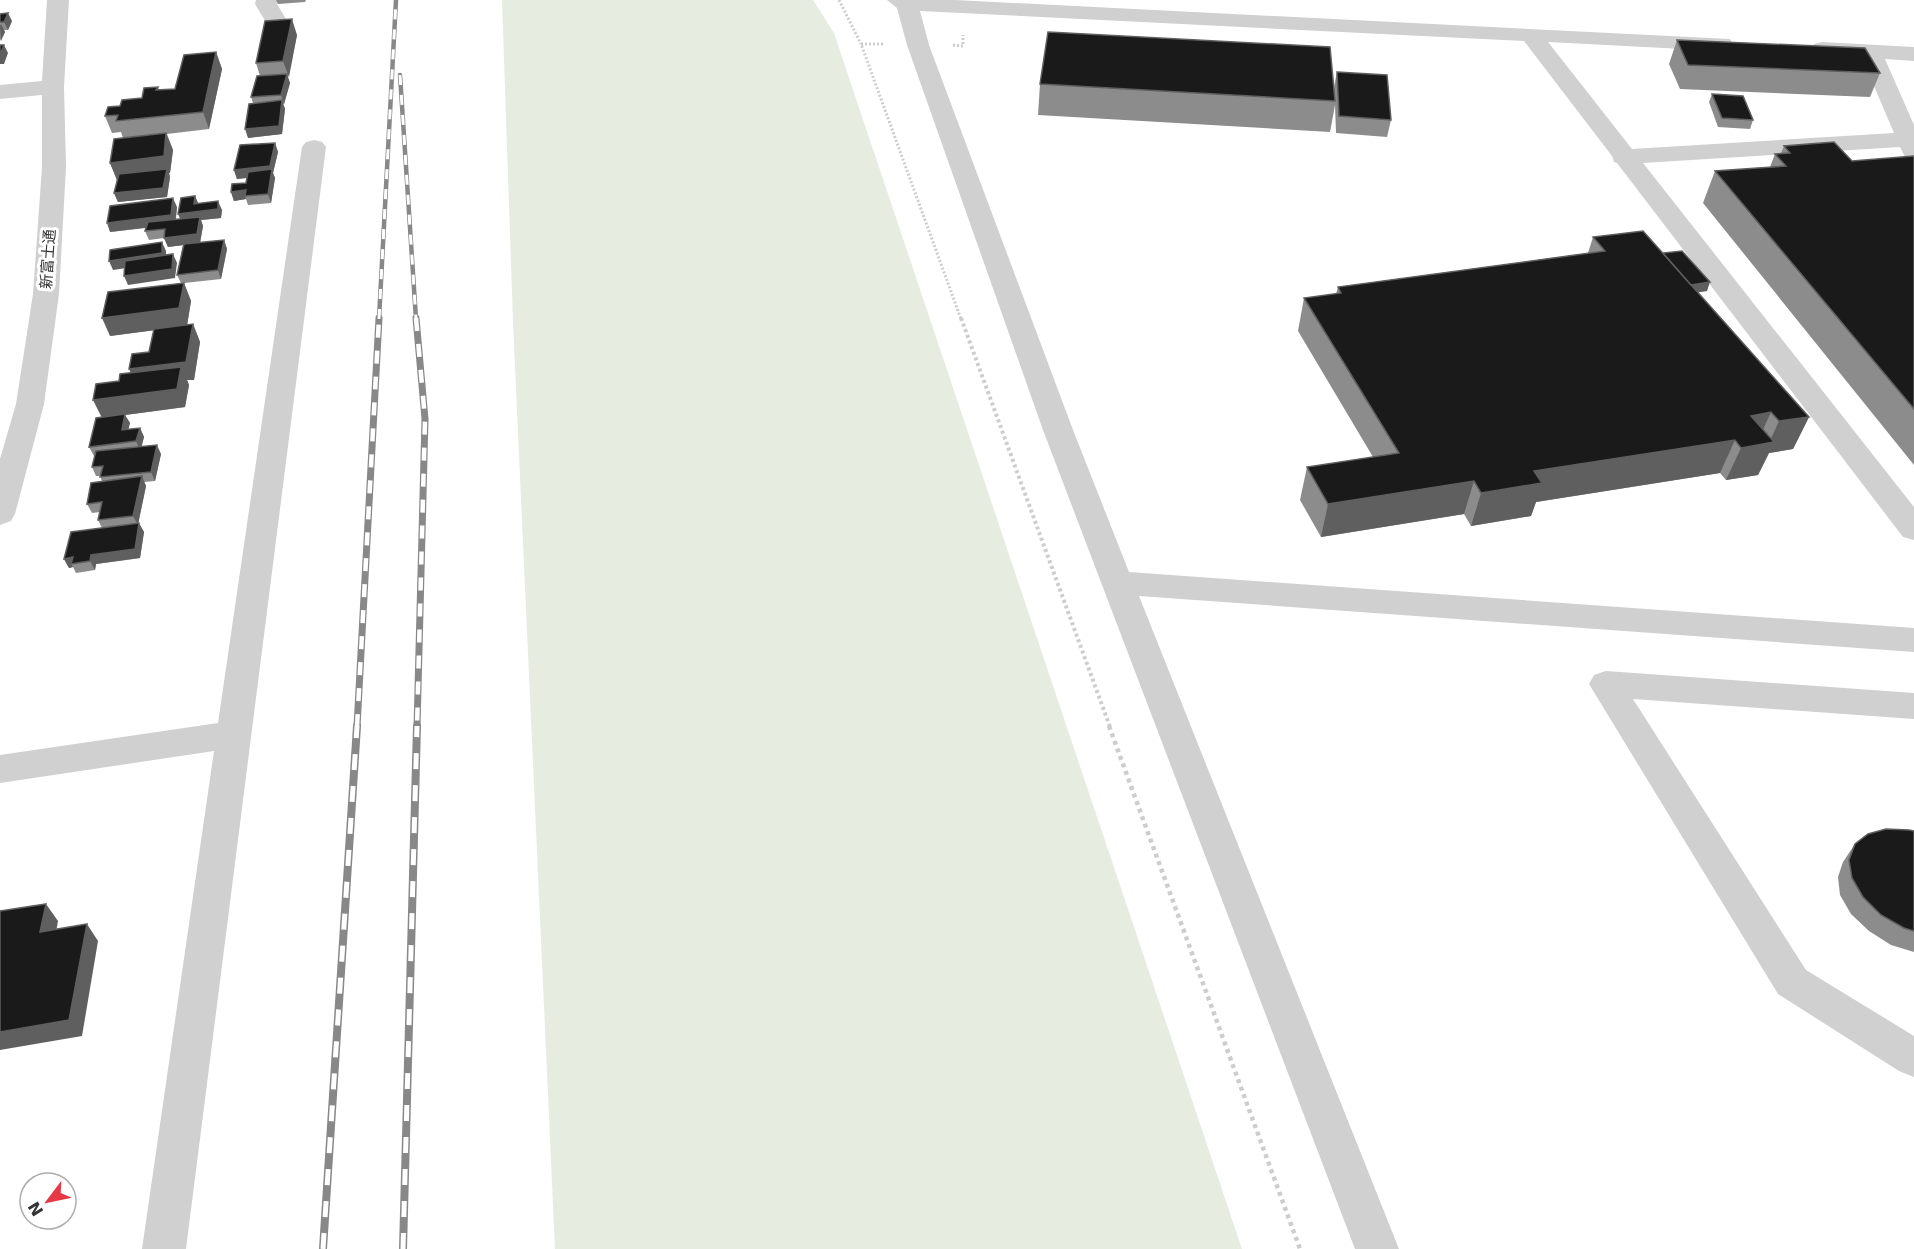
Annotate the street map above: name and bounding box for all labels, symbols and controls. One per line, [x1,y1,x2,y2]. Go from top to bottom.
street label: 新富士通 [37,228,59,290]
north arrow [18,1171,78,1231]
text: N [24,1198,47,1219]

